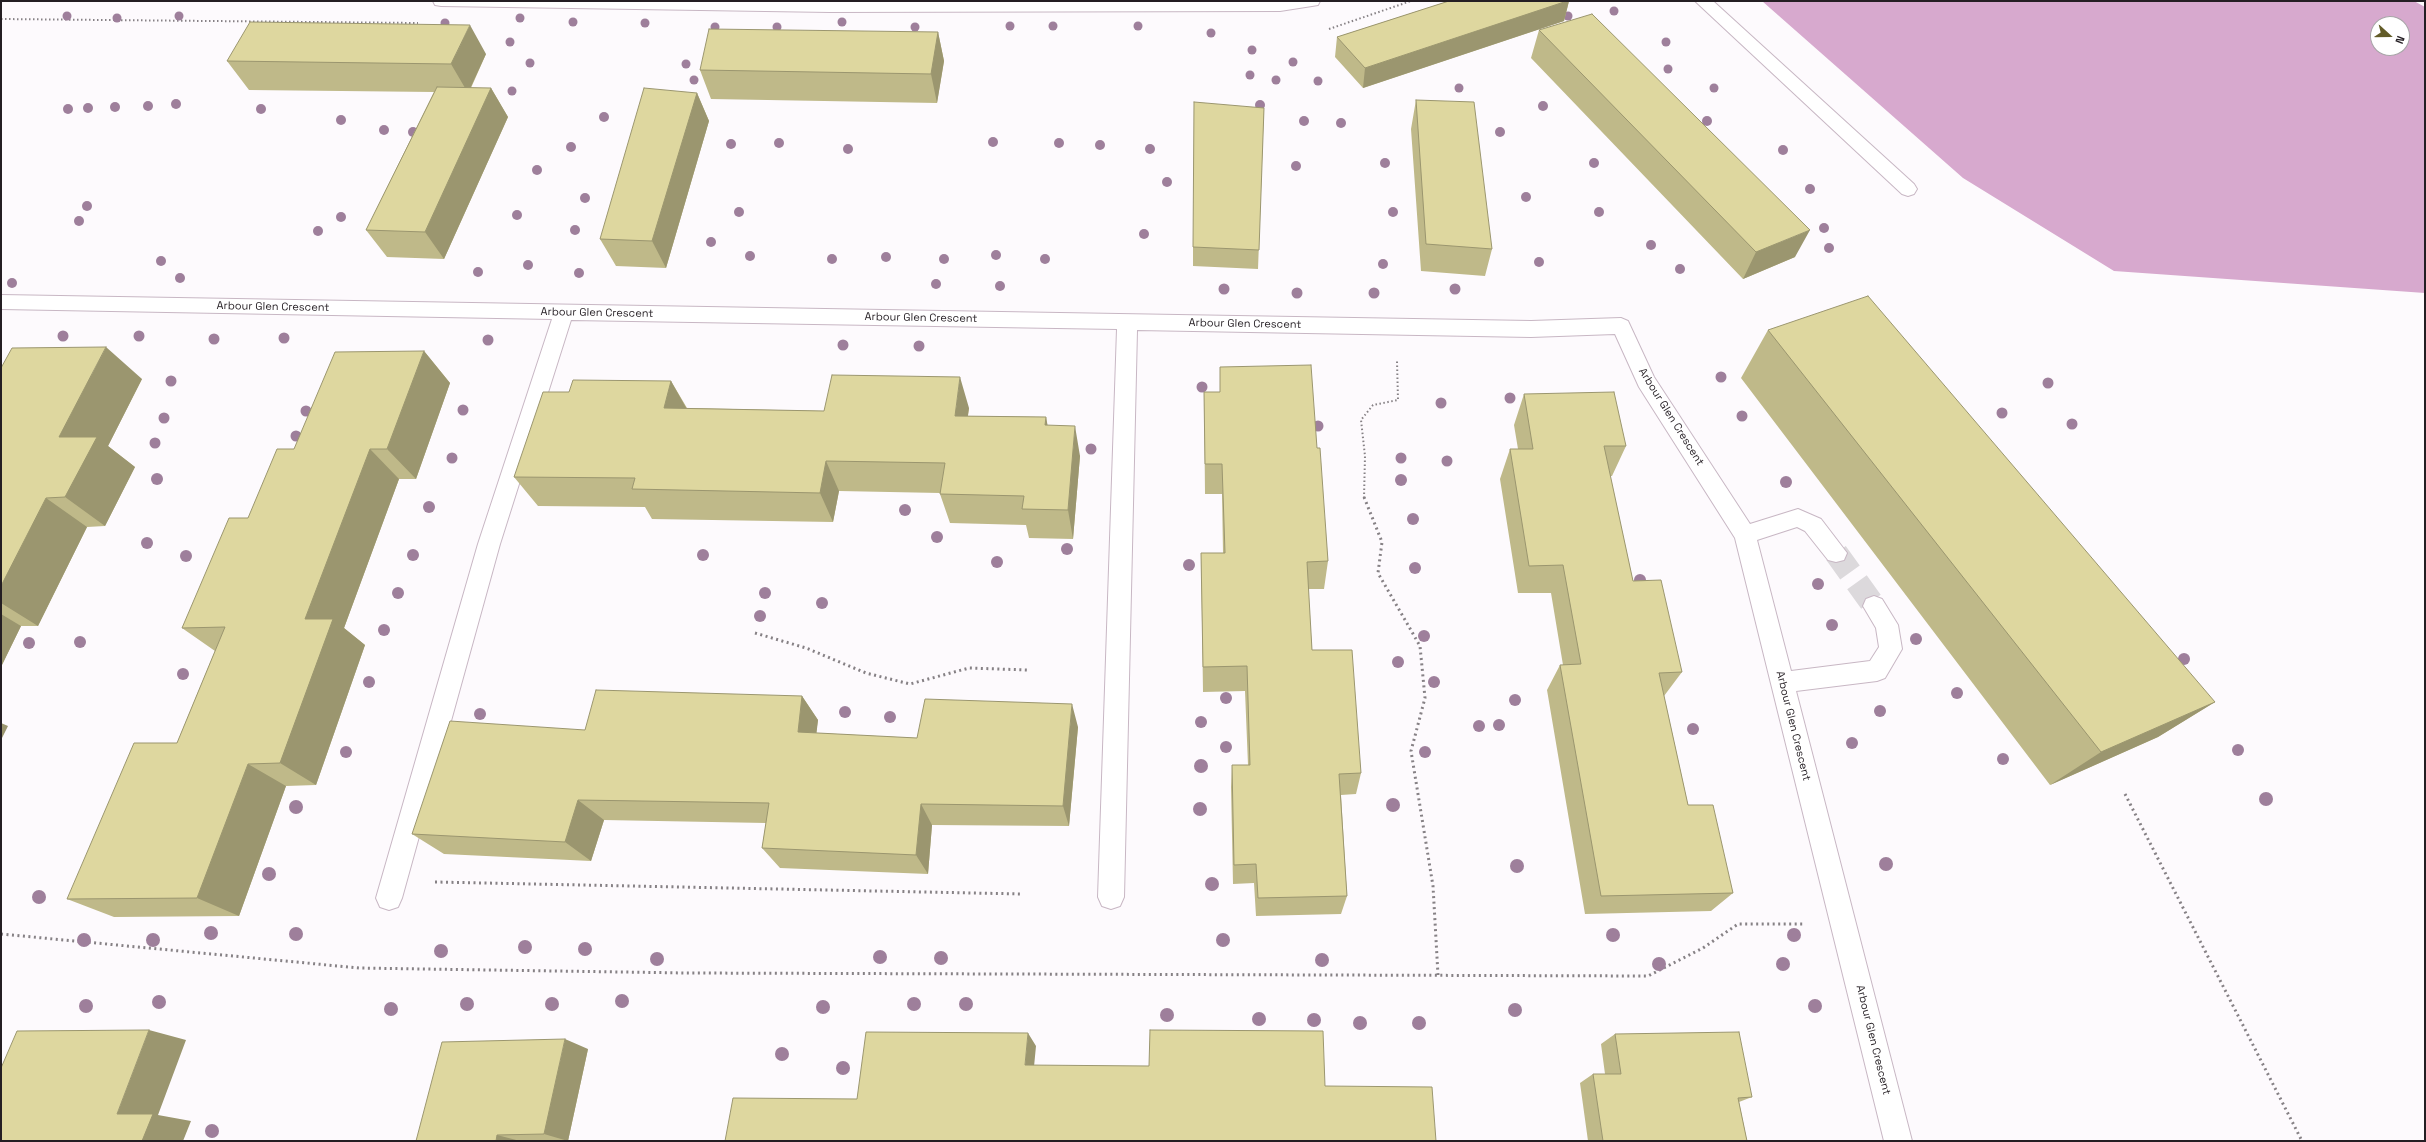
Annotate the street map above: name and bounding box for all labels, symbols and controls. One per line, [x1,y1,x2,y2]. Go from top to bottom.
north arrow [2370,16,2410,56]
text: N [2392,34,2408,46]
street label: Arbour Glen Crescent [217,299,329,315]
street label: Arbour Glen Crescent [541,305,653,321]
street label: Arbour Glen Crescent [865,310,977,326]
street label: Arbour Glen Crescent [1189,316,1301,332]
street label: Arbour Glen Crescent [1636,366,1706,468]
street label: Arbour Glen Crescent [1773,670,1813,782]
street label: Arbour Glen Crescent [1853,984,1893,1096]

